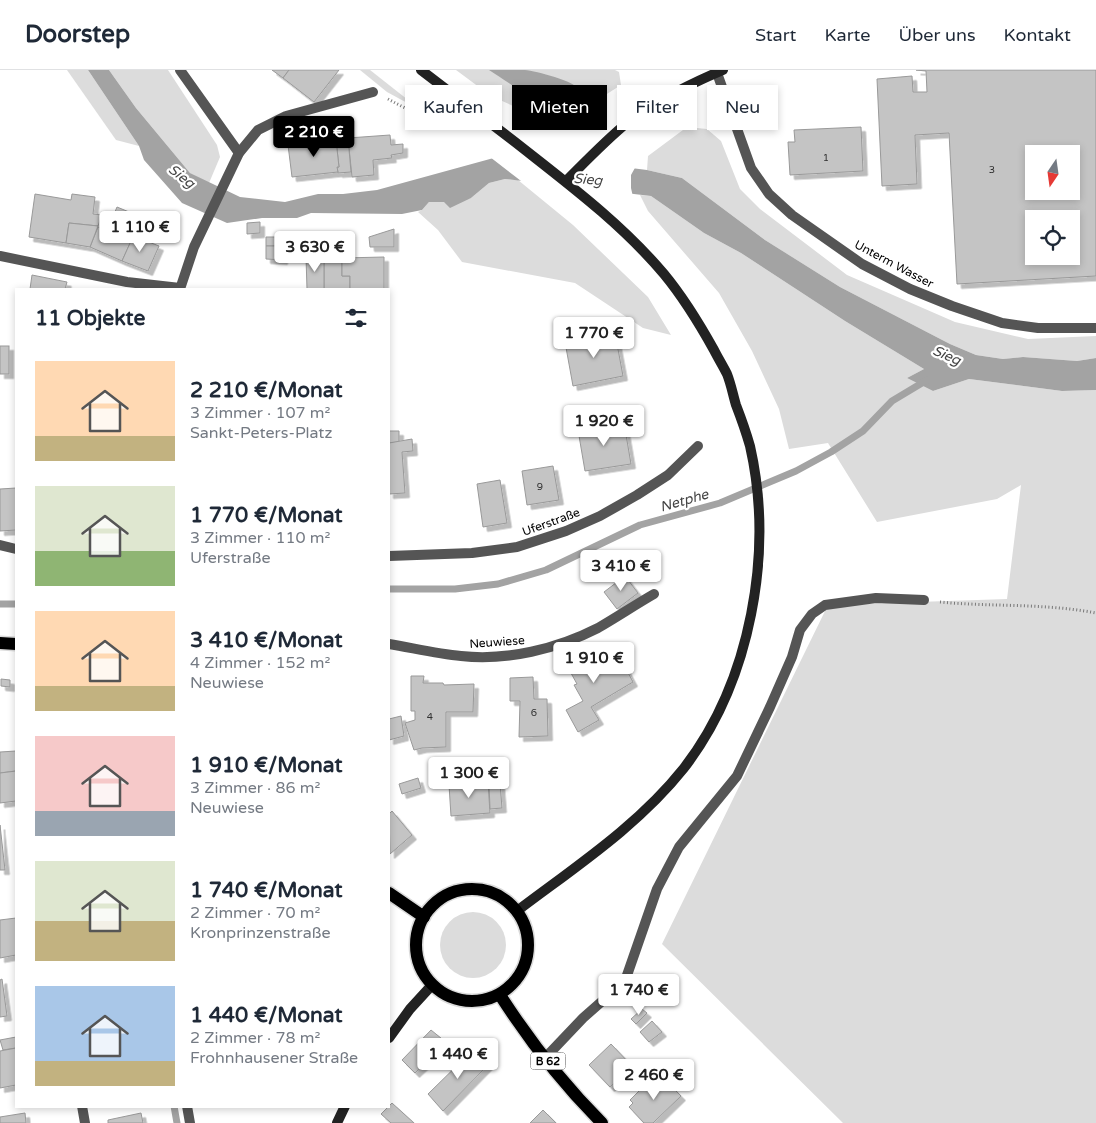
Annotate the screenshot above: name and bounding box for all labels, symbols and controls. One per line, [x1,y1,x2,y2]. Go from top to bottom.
text: Doorstep [25,20,130,49]
text: Start [755,24,796,46]
text: Karte [824,24,870,46]
text: Über uns [898,24,976,46]
text: Kontakt [1004,24,1071,46]
chip: Kaufen [405,85,502,130]
chip: Mieten [512,85,607,130]
chip: Filter [617,85,697,130]
chip: Neu [707,85,778,130]
pin: 2 210 € [268,116,360,158]
text: 2 210 € [284,122,344,142]
north arrow [1025,145,1080,200]
map controls [1025,145,1080,265]
house number: 1 [823,152,829,164]
water label: Sieg [165,161,199,193]
house number: 3 [989,164,995,176]
water label: Sieg [573,170,604,189]
pin: 1 110 € [94,210,186,253]
button: locate [1025,210,1080,265]
text: 1 110 € [110,217,170,237]
pin: 3 630 € [269,230,361,273]
text: 3 630 € [285,237,345,257]
street label: Unterm Wasser [852,237,936,291]
icon: filters [342,304,370,332]
text: 11 Objekte [35,306,145,331]
pin: 1 770 € [548,316,640,359]
text: 1 770 € [564,323,624,343]
water label: Sieg [930,342,964,370]
text: 2 210 €/Monat [190,378,342,403]
icon: home [75,381,135,441]
text: 3 Zimmer · 107 m² [190,403,330,423]
pin: 1 920 € [558,404,650,447]
text: 1 920 € [574,411,634,431]
text: Sankt-Peters-Platz [190,423,332,443]
house number: 9 [537,481,543,493]
water label: Netphe [658,485,711,515]
text: 1 770 €/Monat [190,503,342,528]
street label: Uferstraße [520,505,582,539]
icon: home [75,506,135,566]
text: 3 Zimmer · 110 m² [190,528,330,548]
text: Uferstraße [190,548,270,568]
pin: 3 410 € [575,550,667,592]
text: 3 410 € [591,556,651,576]
text: 3 410 €/Monat [190,628,342,653]
icon: home [75,631,135,691]
street label: Neuwiese [469,633,525,651]
pin: 1 910 € [548,642,640,684]
text: 1 910 € [564,648,624,668]
text: 4 Zimmer · 152 m² [190,653,330,673]
text: Neuwiese [190,673,264,693]
house number: 6 [531,707,537,719]
house number: 4 [427,711,433,723]
text: 1 910 €/Monat [190,753,342,778]
icon: home [75,756,135,816]
pin: 1 300 € [423,756,515,799]
text: 1 300 € [439,763,499,783]
text: 3 Zimmer · 86 m² [190,778,320,798]
text: Neuwiese [190,798,264,818]
text: 1 740 €/Monat [190,878,342,903]
icon: home [75,881,135,941]
text: 2 Zimmer · 70 m² [190,903,320,923]
text: Kronprinzenstraße [190,923,330,943]
pin: 1 740 € [593,974,685,1016]
text: 1 740 € [609,980,669,1000]
text: 1 440 €/Monat [190,1003,342,1028]
icon: home [75,1006,135,1066]
text: 2 Zimmer · 78 m² [190,1028,320,1048]
pin: 1 440 € [412,1038,504,1080]
text: 1 440 € [428,1044,488,1064]
text: Frohnhausener Straße [190,1048,358,1068]
road number: B 62 [530,1052,566,1069]
pin: 2 460 € [608,1058,700,1101]
text: 2 460 € [624,1065,684,1085]

